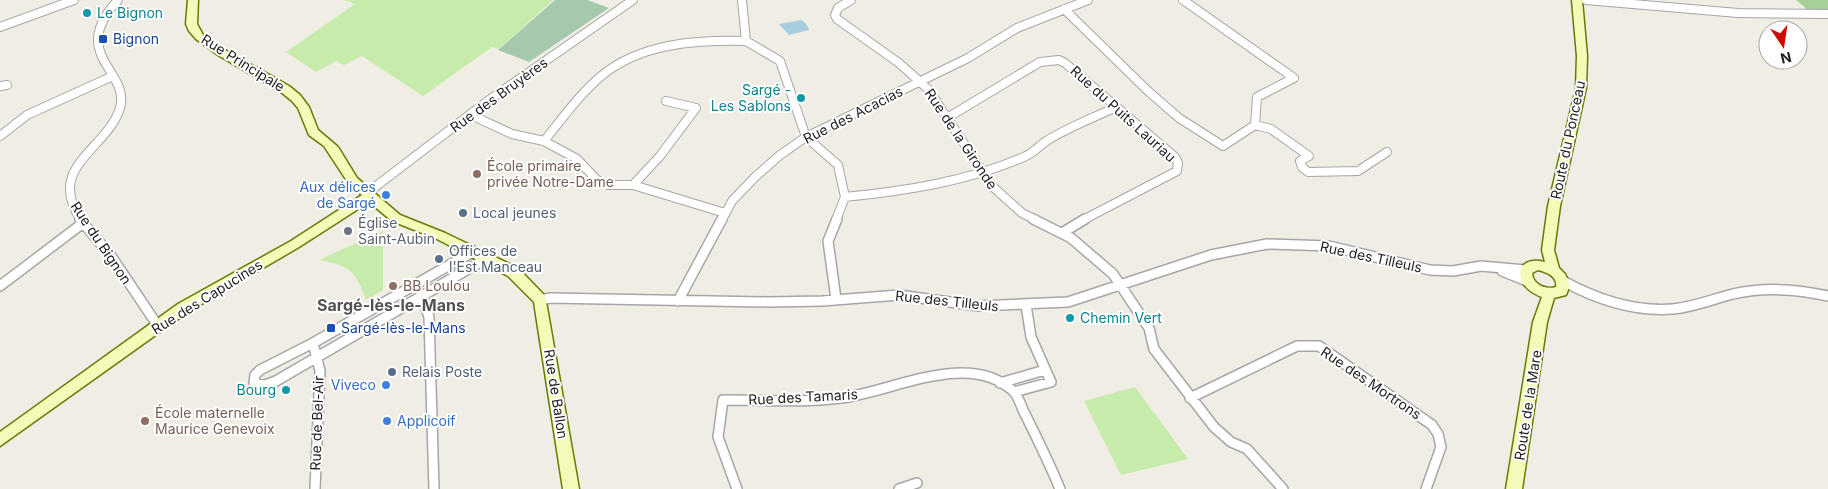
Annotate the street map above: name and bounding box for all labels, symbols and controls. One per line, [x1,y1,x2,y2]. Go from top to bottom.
place label: Le Bignon [97,4,163,21]
marker: Le Bignon [81,7,93,19]
north arrow [1758,20,1808,70]
place label: Bignon [113,30,159,47]
street label: Rue Principale [198,30,288,95]
marker: Bignon [97,33,109,45]
text: N [1779,49,1793,68]
street label: Rue des Bruyères [447,53,551,136]
street label: Rue du Puits Lauriau [1067,62,1179,165]
street label: Route du Ponceau [1547,79,1588,201]
place label: Sargé - Les Sablons [711,81,791,114]
street label: Rue des Acacias [800,82,906,147]
street label: Rue de la Gironde [922,85,1001,192]
marker: Sargé - Les Sablons [795,92,807,104]
place label: École primaire privée Notre-Dame [487,157,614,190]
marker: École primaire privée Notre-Dame [471,168,483,180]
place label: Aux délices de Sargé [299,178,376,211]
marker: Aux délices de Sargé [380,189,392,201]
street label: Rue du Bignon [67,198,135,287]
place label: Local jeunes [473,204,556,221]
marker: Local jeunes [457,207,469,219]
place label: Église Saint-Aubin [358,214,435,247]
marker: Église Saint-Aubin [342,225,354,237]
street label: Rue des Tilleuls [1319,237,1424,276]
place label: Offices de l'Est Manceau [449,242,542,275]
marker: Offices de l'Est Manceau [433,253,445,265]
street label: Rue des Capucines [148,256,265,338]
place label: BB Loulou [403,277,470,294]
marker: BB Loulou [387,280,399,292]
street label: Rue des Tilleuls [895,287,1000,314]
district label: Sargé-lès-le-Mans [317,295,465,315]
place label: Chemin Vert [1080,309,1162,326]
marker: Chemin Vert [1064,312,1076,324]
place label: Sargé-lès-le-Mans [341,319,466,336]
marker: Sargé-lès-le-Mans [325,322,337,334]
street label: Rue des Mortrons [1318,343,1425,423]
street label: Rue de Ballon [541,348,572,440]
street label: Route de la Mare [1510,348,1545,461]
place label: Relais Poste [402,363,482,380]
marker: Relais Poste [386,366,398,378]
street label: Rue de Bel-Air [306,375,327,471]
place label: Viveco [331,376,376,393]
marker: Viveco [380,379,392,391]
place label: Bourg [237,381,276,398]
marker: Bourg [280,384,292,396]
street label: Rue des Tamaris [748,385,858,408]
place label: École maternelle Maurice Genevoix [155,404,275,437]
place label: Applicoif [397,412,456,429]
marker: École maternelle Maurice Genevoix [139,415,151,427]
marker: Applicoif [381,415,393,427]

